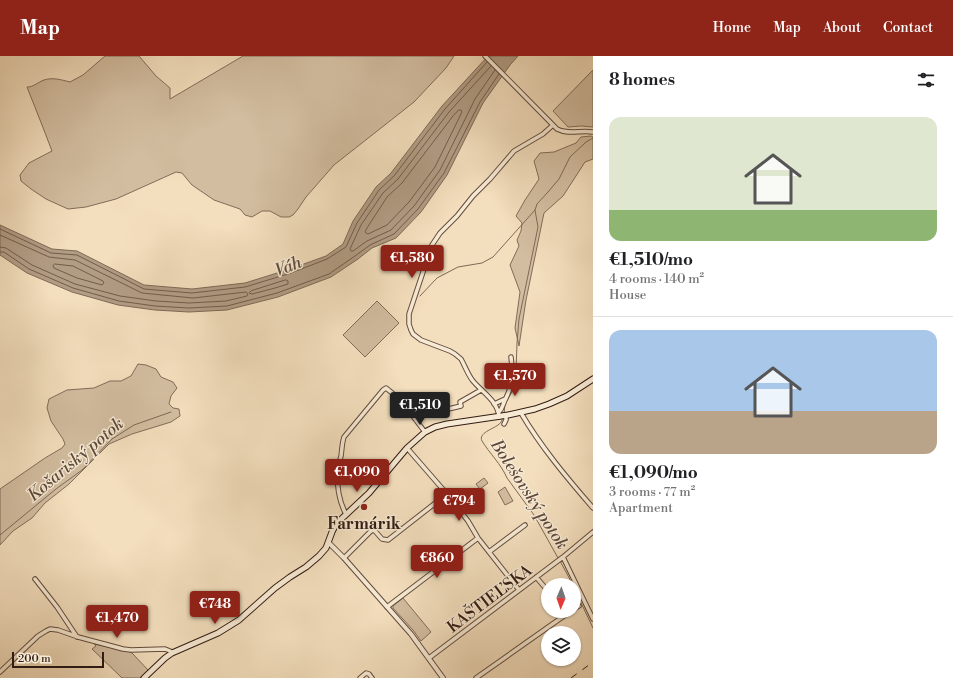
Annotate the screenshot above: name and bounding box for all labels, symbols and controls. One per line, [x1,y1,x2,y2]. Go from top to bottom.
text: Map [20,16,60,40]
text: Home [713,19,751,37]
text: Map [773,19,801,37]
text: About [823,19,861,37]
text: Contact [883,19,933,37]
text: 8 homes [609,69,675,91]
icon: filters [915,69,937,91]
icon: home [737,143,809,215]
pin: €1,580 [379,245,445,279]
text: €1,510/mo [609,249,693,271]
text: €1,580 [390,250,434,266]
water label: Váh [272,251,306,282]
text: 4 rooms · 140 m² [609,271,704,287]
text: House [609,287,646,303]
icon: home [737,356,809,428]
pin: €1,570 [482,363,548,397]
text: €1,570 [493,368,537,384]
pin: €1,510 [387,392,453,426]
text: €1,510 [399,397,441,413]
water label: Košariský potok [23,413,129,507]
water label: Bolešovský potok [485,434,573,554]
pin: €1,090 [324,459,390,493]
text: €1,090/mo [609,462,698,484]
text: €1,090 [334,464,380,480]
text: 3 rooms · 77 m² [609,484,695,500]
pin: €794 [435,488,483,522]
text: €794 [443,493,475,509]
text: Apartment [609,500,673,516]
marker: Farmárik [359,502,369,512]
place label: Farmárik [327,514,402,534]
pin: €860 [413,545,461,579]
text: €860 [420,550,454,566]
street label: KAŠTIEĽSKA [442,558,537,637]
north arrow [541,578,581,618]
map controls [541,578,581,666]
pin: €748 [191,591,239,625]
text: €748 [199,596,231,612]
pin: €1,470 [84,605,150,639]
text: €1,470 [95,610,139,626]
button: layers [541,626,581,666]
scale bar [12,650,104,669]
text: 200 m [18,652,51,666]

